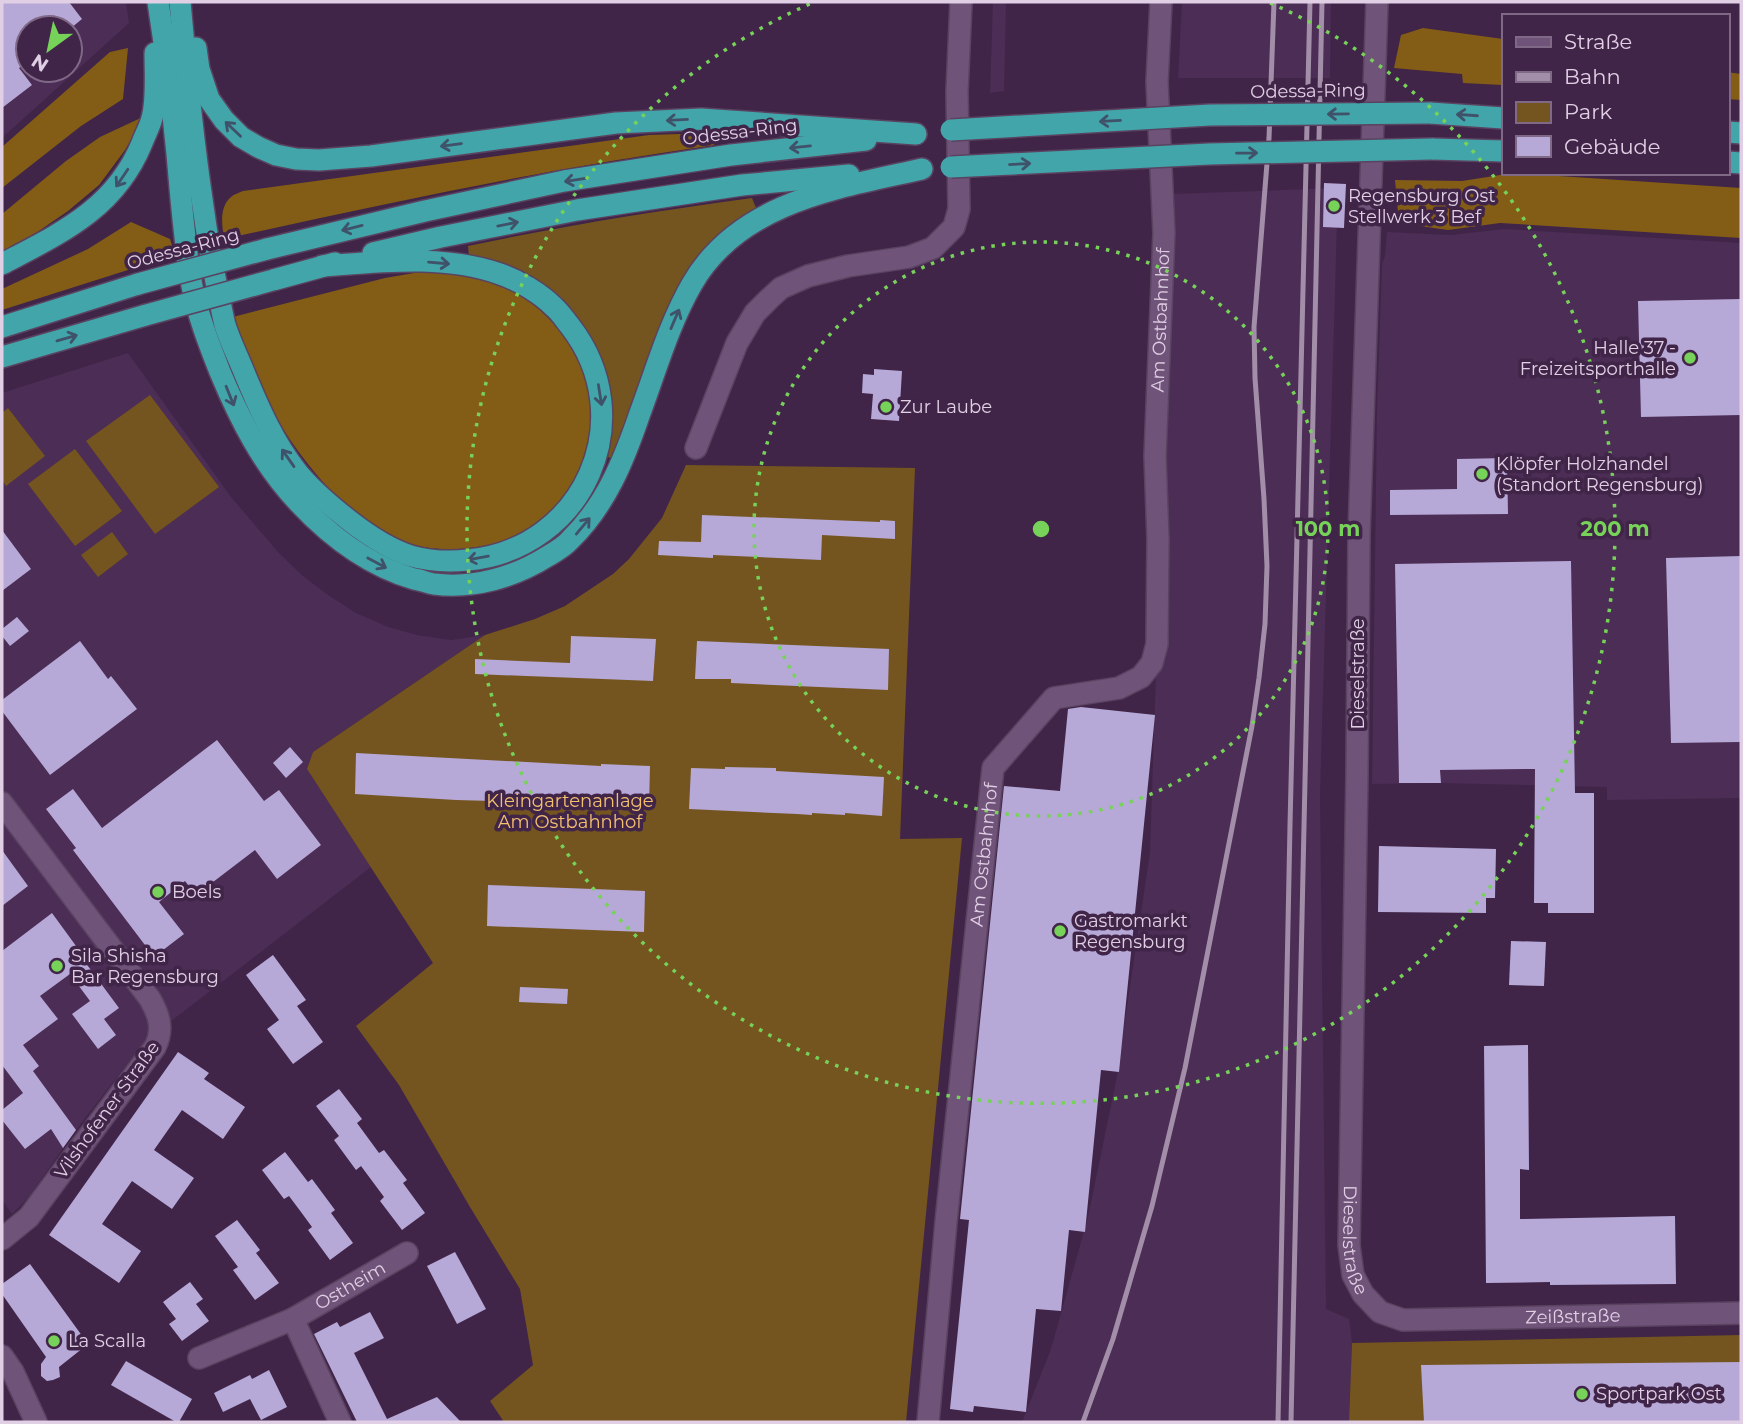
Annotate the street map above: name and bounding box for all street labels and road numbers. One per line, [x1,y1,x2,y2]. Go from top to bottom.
street label: Odessa-Ring [1250,79,1366,103]
street label: Odessa-Ring [681,114,799,150]
street label: Odessa-Ring [124,223,242,275]
street label: Am Ostbahnhof [1147,246,1174,393]
street label: Dieselstraße [1347,618,1369,730]
street label: Am Ostbahnhof [966,781,1002,928]
street label: Vilshofener Straße [50,1037,164,1183]
street label: Dieselstraße [1338,1185,1373,1299]
street label: Ostheim [311,1257,390,1315]
street label: Zeißstraße [1525,1304,1621,1328]

